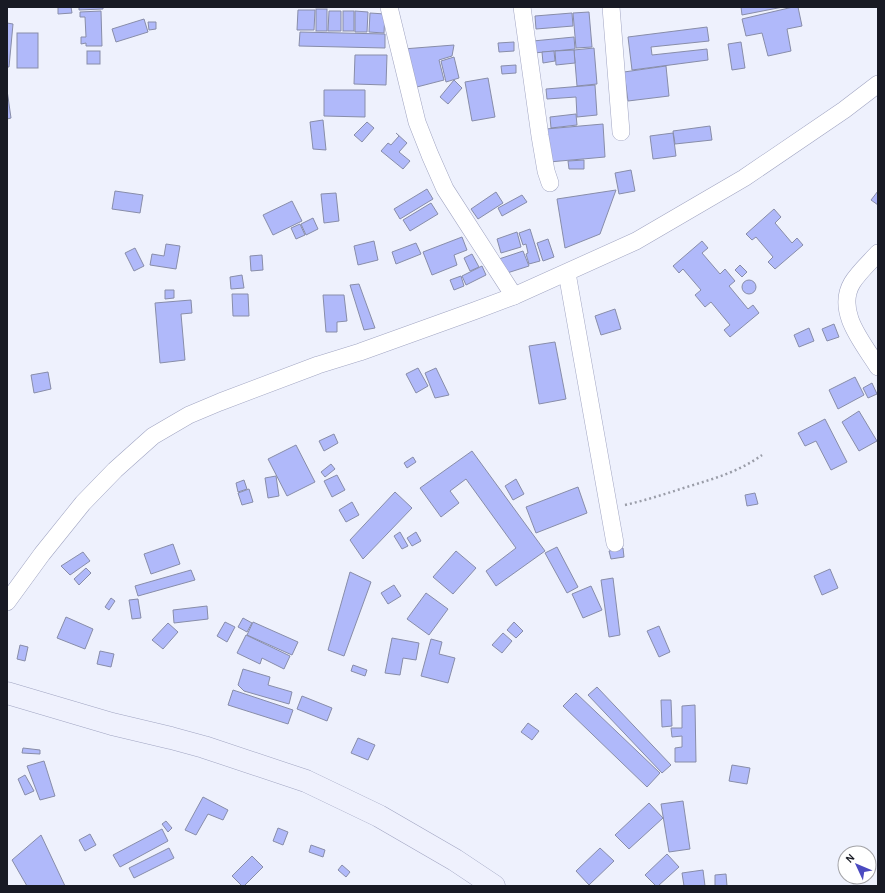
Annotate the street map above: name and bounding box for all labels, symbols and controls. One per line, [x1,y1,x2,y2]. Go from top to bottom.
north arrow [837,845,877,885]
text: N [844,852,857,865]

